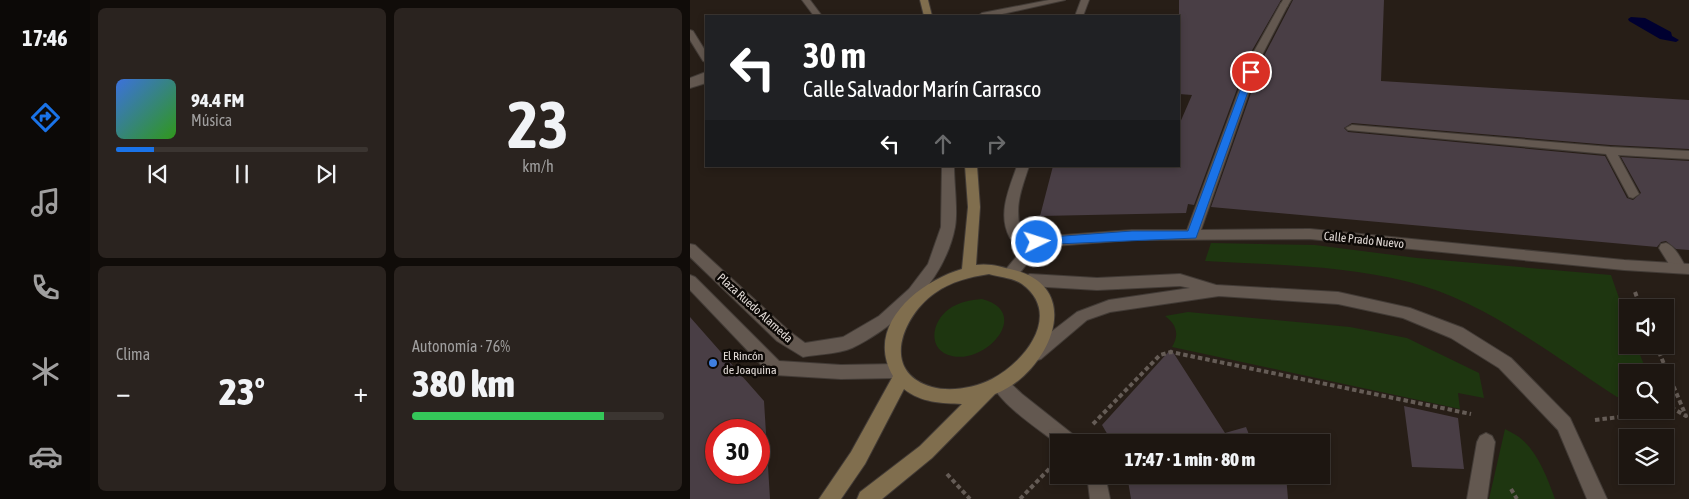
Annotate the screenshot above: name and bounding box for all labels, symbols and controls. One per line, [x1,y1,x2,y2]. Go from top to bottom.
text: 17:46 [22,25,68,51]
icon: left [720,35,785,100]
text: 30 m [803,35,866,75]
pin [1230,51,1272,93]
icon: arrive [1237,58,1265,86]
text: Calle Salvador Marín Carrasco [803,76,1041,102]
text: 23 [507,87,569,162]
text: 94.4 FM [191,89,244,111]
icon: directions [28,100,63,135]
text: Música [191,111,232,129]
icon: left [876,130,904,158]
icon: ahead [929,130,957,158]
icon: right [982,130,1010,158]
text: km/h [522,157,554,175]
icon: previous [144,160,172,188]
icon: pause [228,160,256,188]
icon: next [312,160,340,188]
icon: music [28,185,63,220]
position arrow [1010,215,1062,267]
street label: Calle Prado Nuevo [1323,229,1405,251]
icon: phone [28,270,63,305]
street label: Plaza Ruedo Alameda [715,271,795,345]
map controls [1619,299,1674,484]
button: sound [1619,299,1674,354]
text: Autonomía · 76% [412,337,510,355]
text: Clima [116,345,150,363]
place label: El Rincón de Joaquina [723,349,776,377]
icon: climate [28,354,63,389]
marker: El Rincón de Joaquina [707,357,719,369]
text: 380 km [412,362,515,405]
button: search [1619,364,1674,419]
text: 23° [219,370,265,413]
text: − [116,376,131,408]
text: + [353,376,368,408]
speed limit sign: 30 [705,419,770,484]
button: layers [1619,429,1674,484]
icon: car [28,439,63,474]
text: 17:47 · 1 min · 80 m [1125,448,1255,470]

